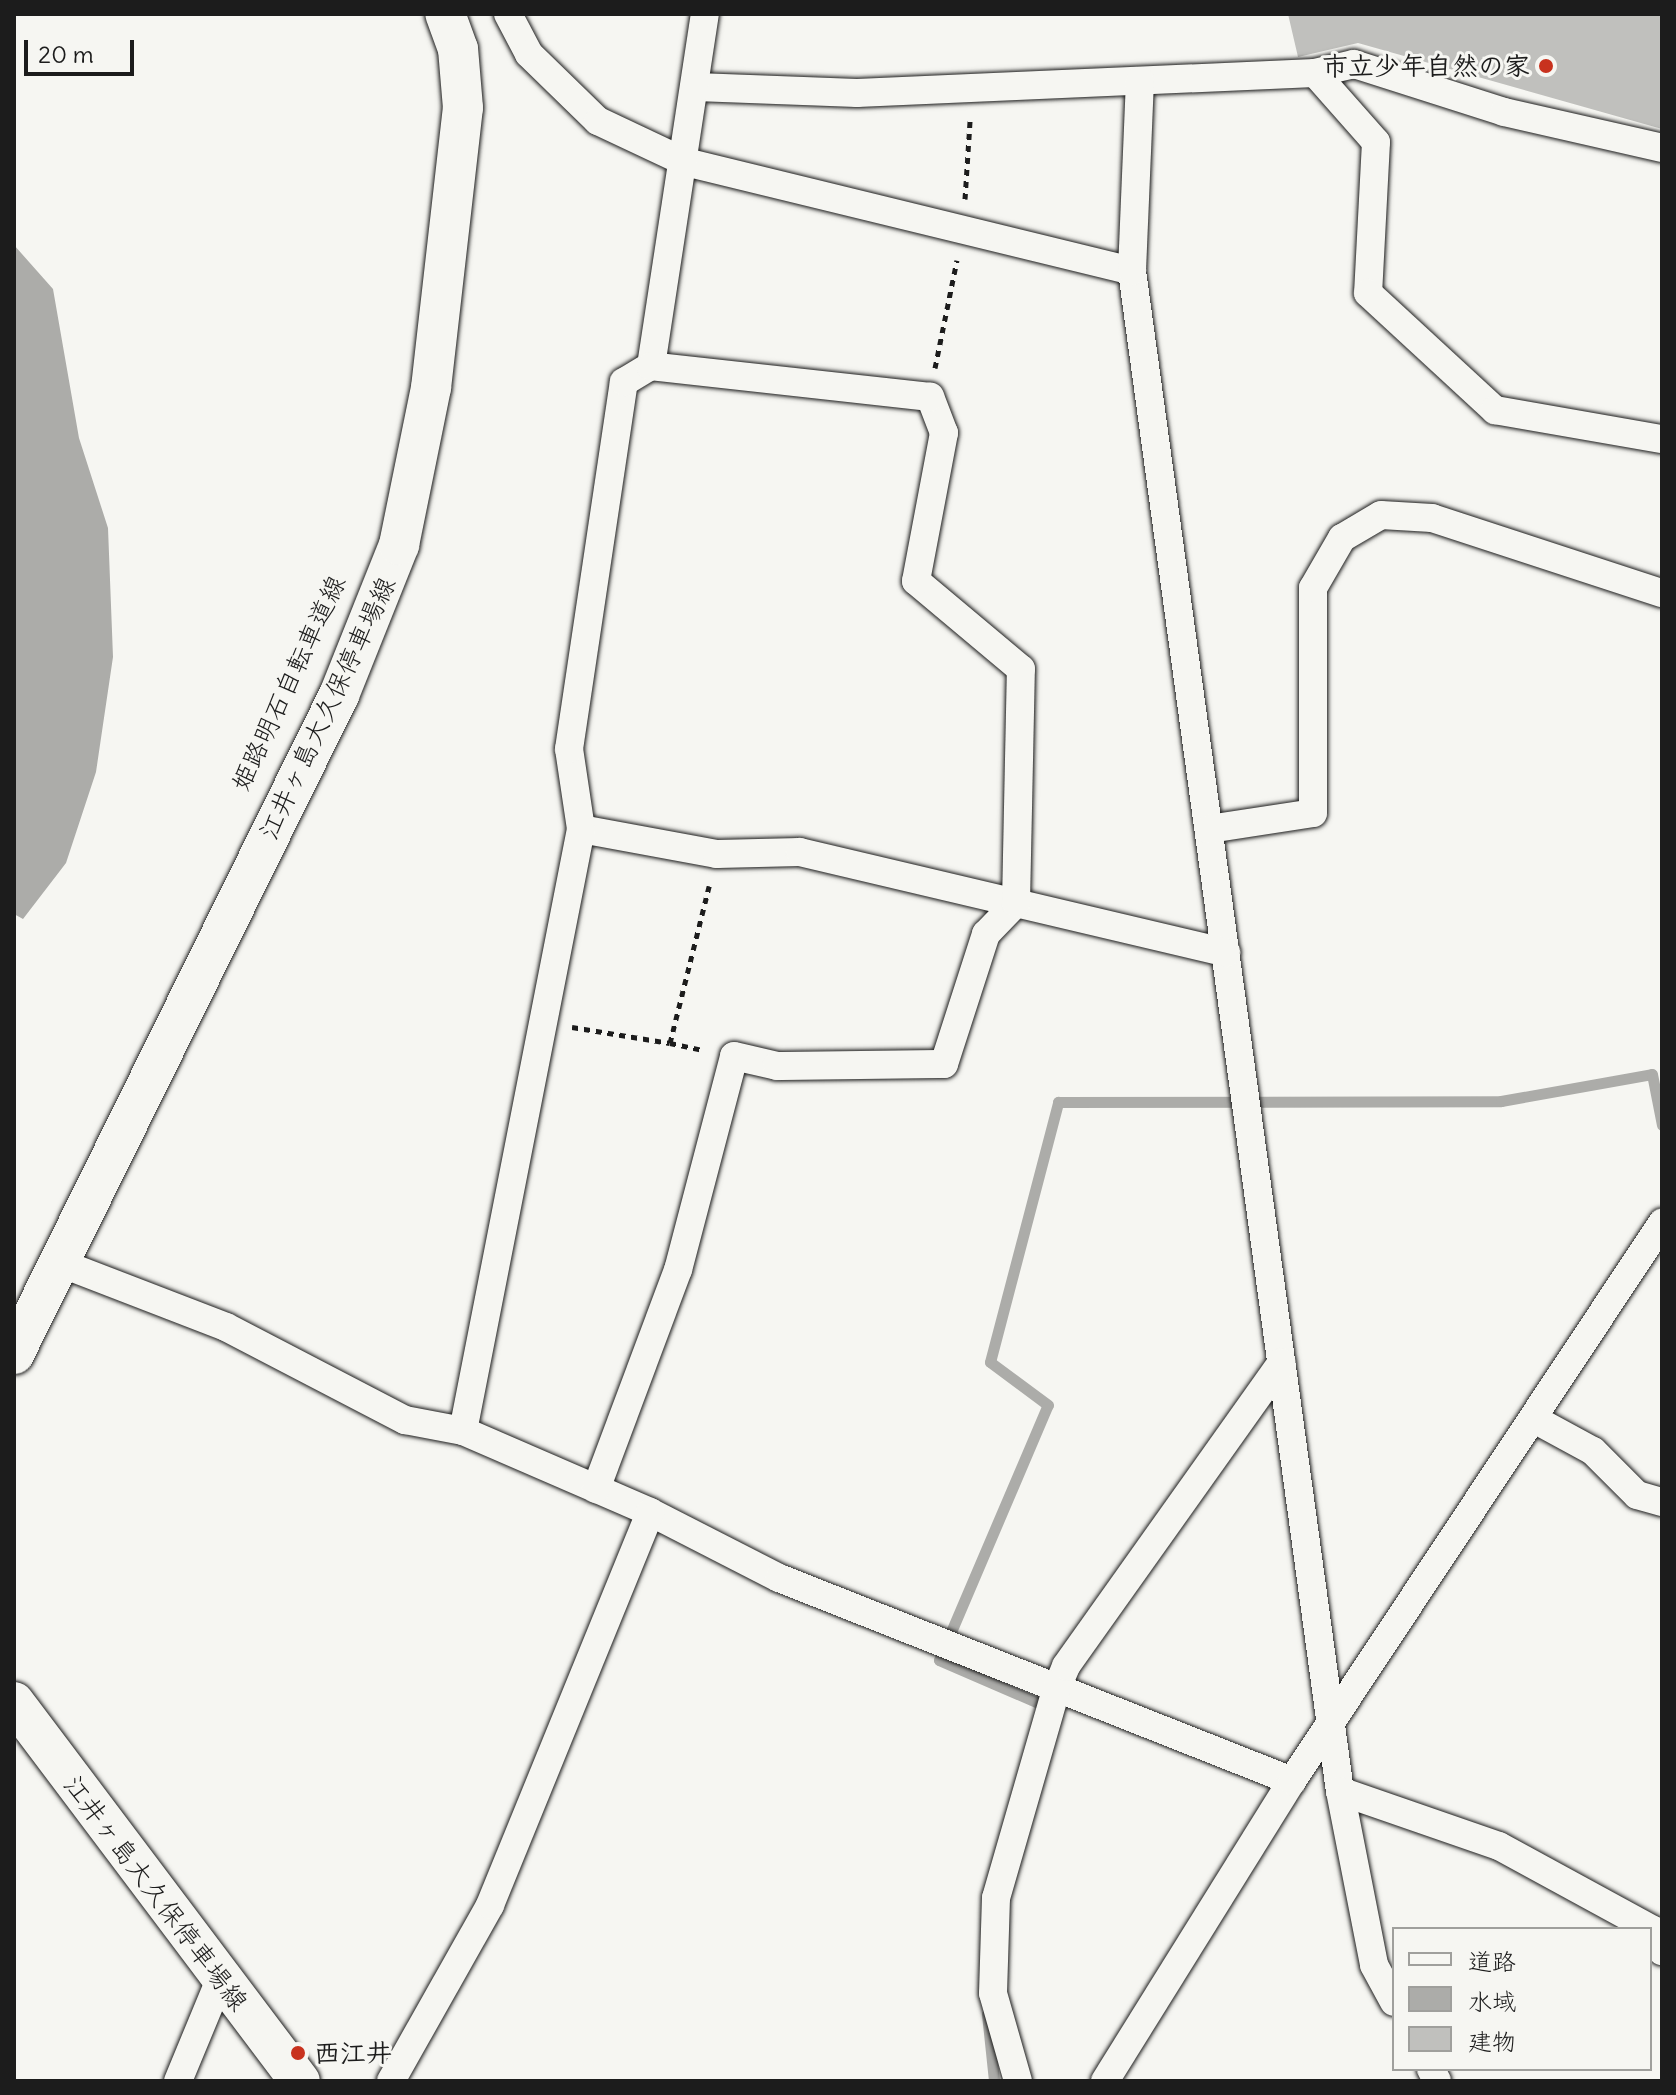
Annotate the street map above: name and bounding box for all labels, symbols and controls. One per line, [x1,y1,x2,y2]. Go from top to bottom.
scale bar [28,24,138,74]
text: 20 m [38,39,94,69]
place label: 市立少年自然の家 [1322,50,1530,82]
marker: 市立少年自然の家 [1537,57,1555,75]
street label: 姫路明石自転車道線 [224,570,352,796]
street label: 江井ヶ島大久保停車場線 [252,572,402,844]
street label: 江井ヶ島大久保停車場線 [57,1769,255,2017]
legend [1392,1927,1652,2071]
text: 道路 [1468,1946,1516,1976]
text: 水域 [1468,1986,1516,2016]
text: 建物 [1468,2026,1516,2056]
place label: 西江井 [314,2037,392,2069]
marker: 西江井 [289,2044,307,2062]

